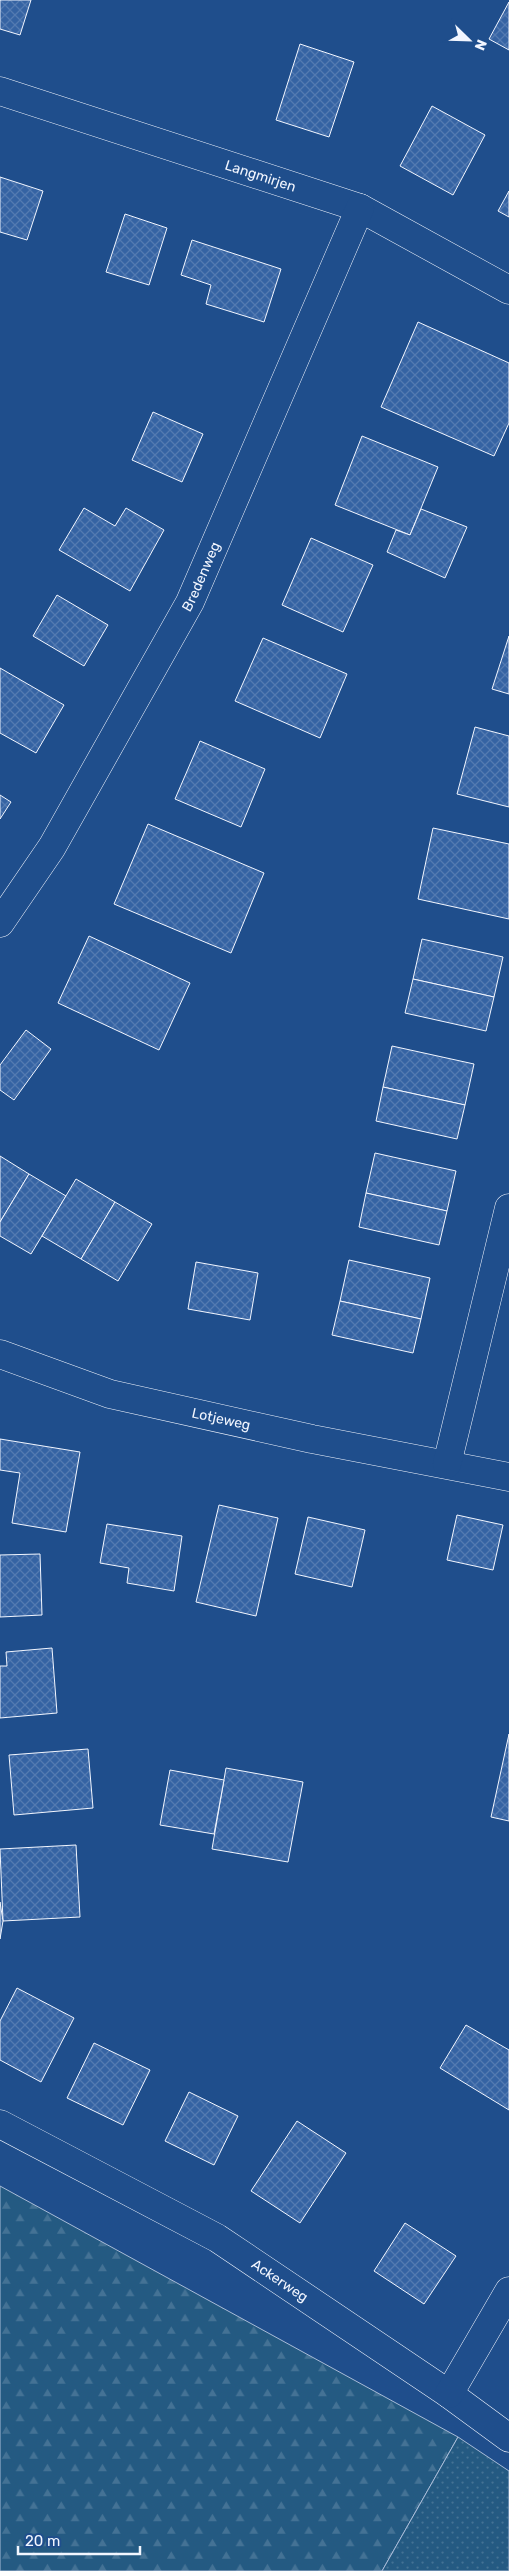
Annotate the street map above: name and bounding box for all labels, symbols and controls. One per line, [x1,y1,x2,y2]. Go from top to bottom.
north arrow [444,15,494,65]
text: N [471,37,490,53]
street label: Langmirjen [223,157,298,196]
street label: Bredenweg [178,539,224,615]
street label: Lotjeweg [190,1404,252,1434]
street label: Ackerweg [248,2256,311,2306]
scale bar [18,2524,140,2556]
text: 20 m [25,2532,60,2550]

